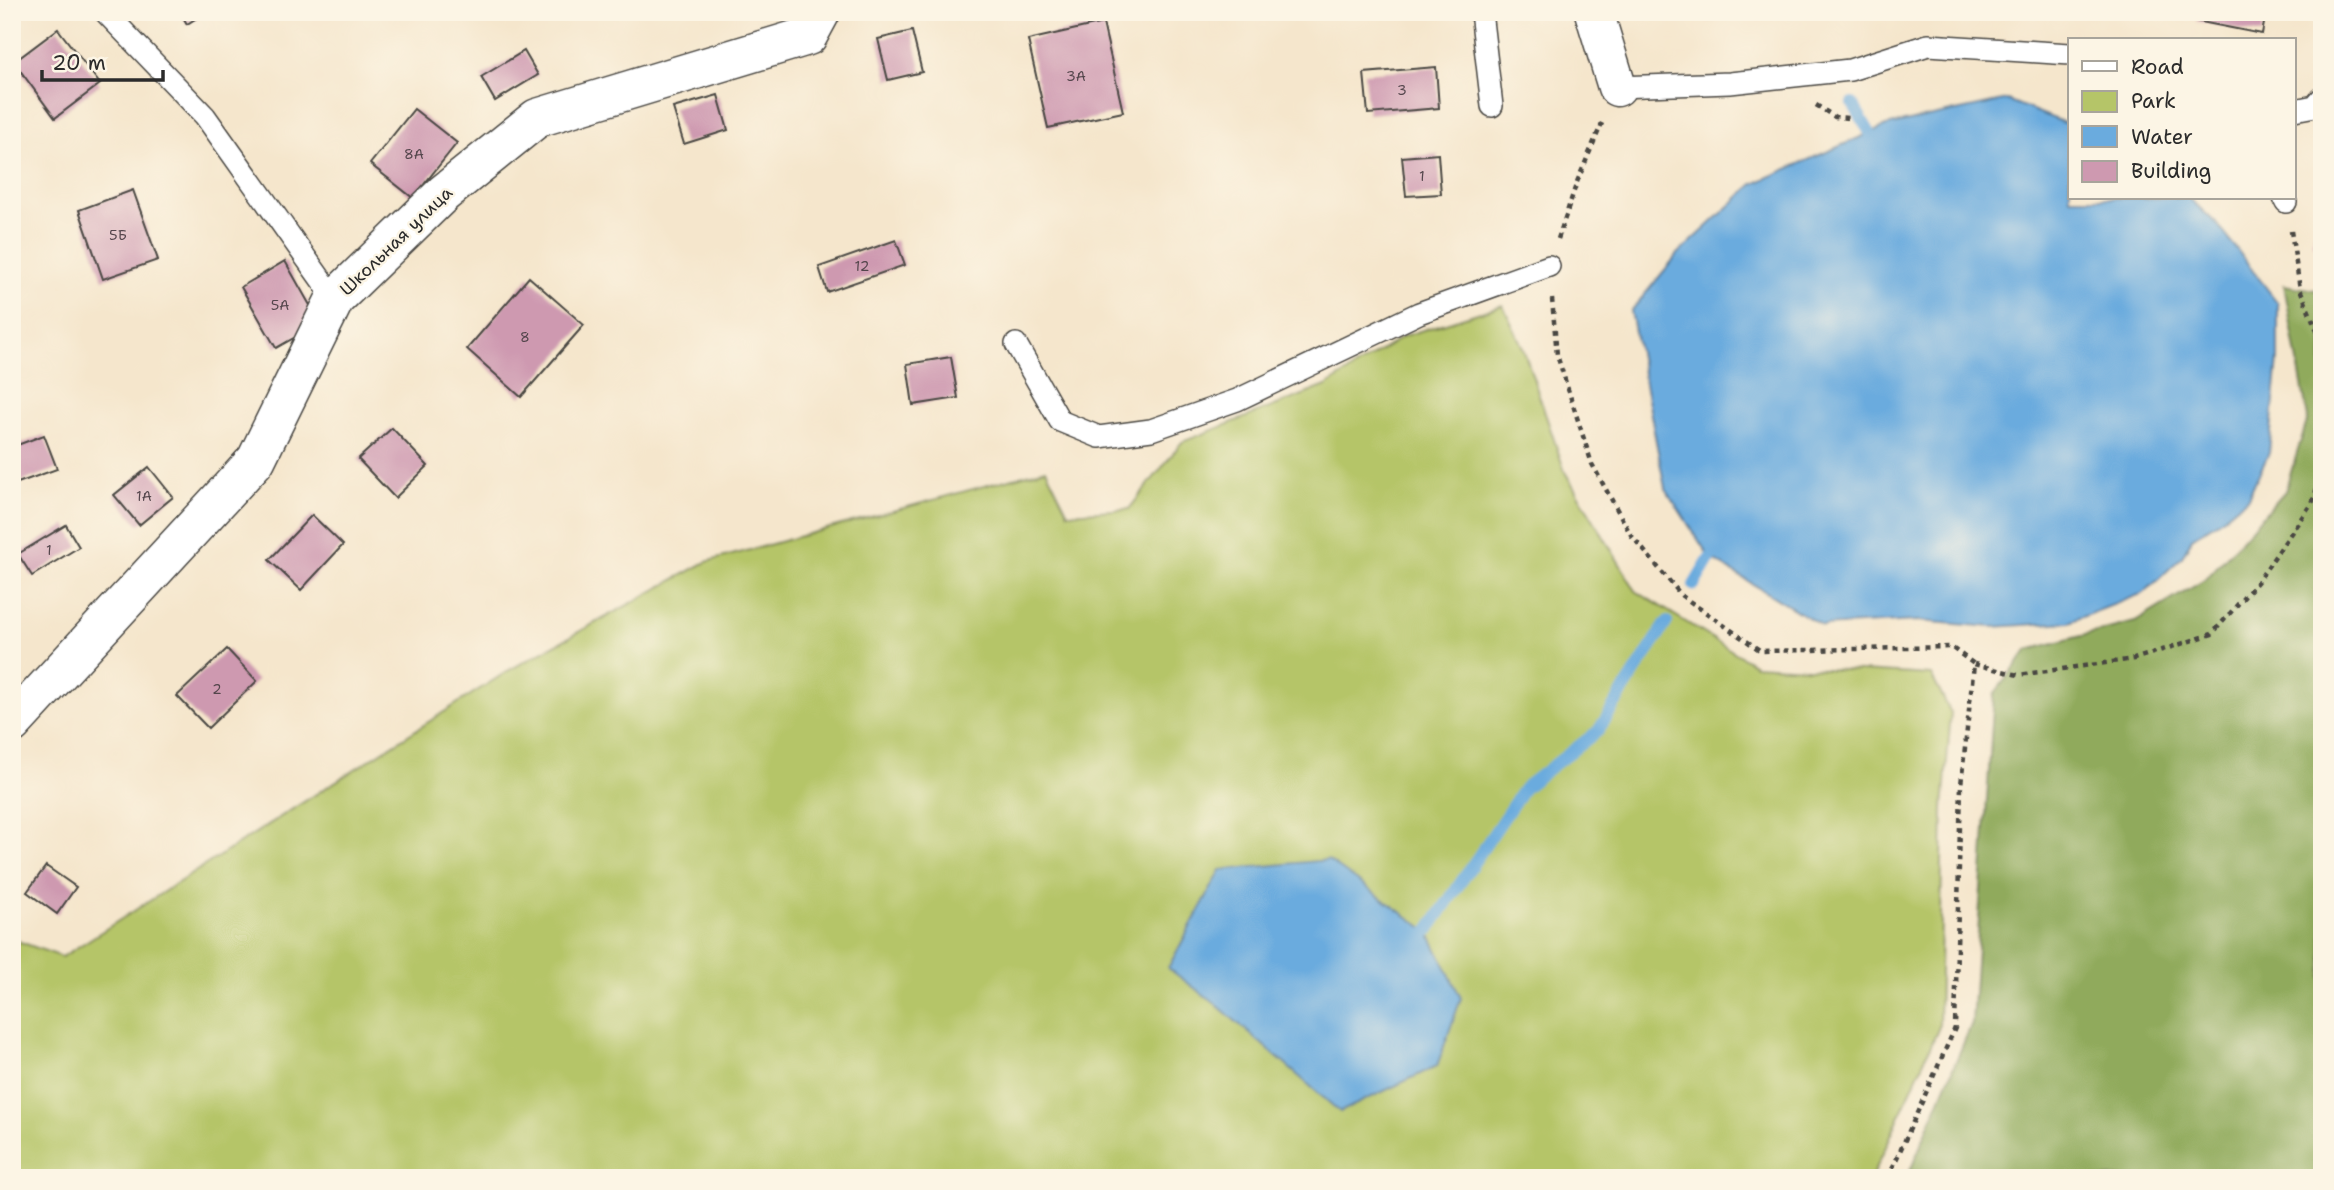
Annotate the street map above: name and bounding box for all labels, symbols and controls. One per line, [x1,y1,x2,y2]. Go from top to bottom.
scale bar [42,38,163,82]
legend [2068,38,2296,200]
text: 20 m [52,49,106,77]
text: Road [2131,53,2184,81]
house number: 3А [1066,67,1086,85]
house number: 3 [1397,81,1407,99]
text: Park [2131,87,2176,115]
text: Water [2131,123,2193,151]
house number: 8А [404,145,424,163]
text: Building [2131,157,2211,185]
house number: 1 [1419,167,1425,185]
street label: Школьная улица [334,181,458,301]
house number: 5Б [109,226,127,244]
house number: 12 [855,257,869,275]
house number: 5А [271,296,289,314]
house number: 8 [520,328,530,346]
house number: 1А [136,487,152,505]
house number: 1 [46,541,52,559]
house number: 2 [212,680,222,698]

